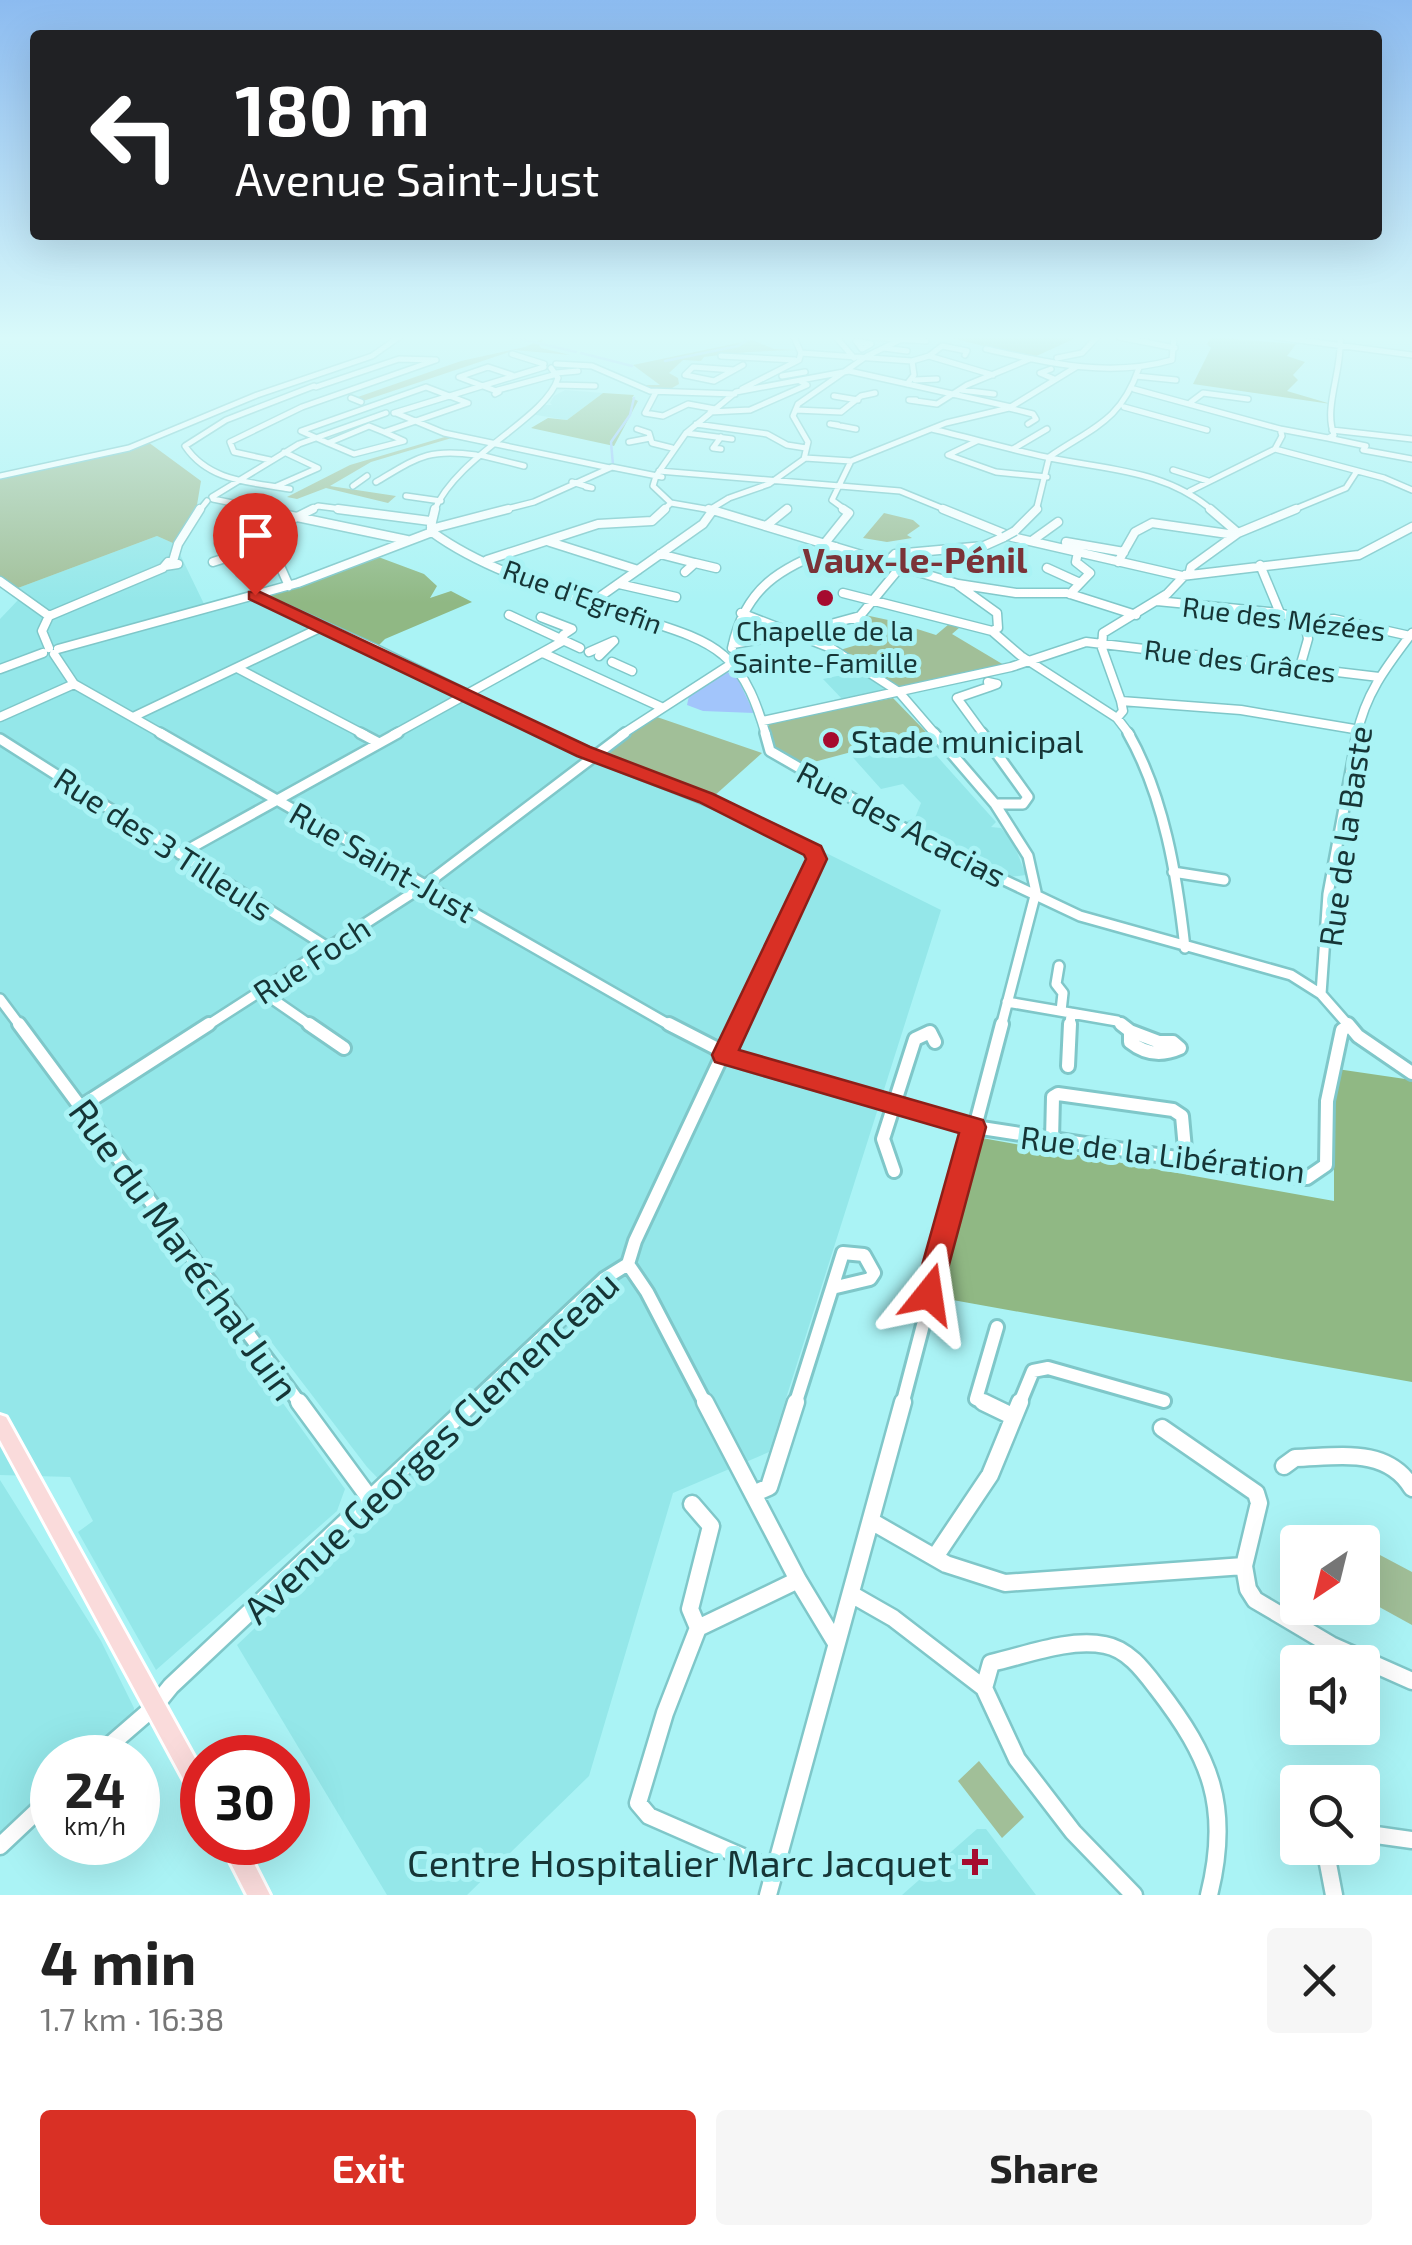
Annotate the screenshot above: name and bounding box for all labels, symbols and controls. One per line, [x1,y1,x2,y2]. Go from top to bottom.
text: 180 m [235,66,430,150]
icon: left [70,70,200,200]
text: Avenue Saint-Just [235,151,600,205]
pin [213,493,298,596]
icon: arrive [228,508,283,563]
district label: Vaux-le-Pénil [802,538,1028,580]
street label: Rue d'Egrefin [499,551,667,641]
marker: Chapelle de la Sainte-Famille [814,587,836,609]
street label: Rue des Mézées [1181,589,1387,647]
place label: Chapelle de la Sainte-Famille [732,613,918,679]
street label: Rue des Grâces [1142,631,1338,689]
place label: Stade municipal [851,721,1084,759]
street label: Rue de la Baste [1310,723,1378,949]
marker: Stade municipal [820,729,842,751]
street label: Rue des Acacias [791,752,1013,894]
street label: Rue des 3 Tilleuls [48,758,280,928]
street label: Rue Saint-Just [284,793,482,929]
street label: Rue Foch [246,907,376,1011]
street label: Rue du Maréchal Juin [60,1089,310,1409]
street label: Rue de la Libération [1019,1117,1307,1189]
position arrow [877,1242,981,1346]
street label: Avenue Georges Clemenceau [233,1260,627,1632]
north arrow [1280,1525,1380,1625]
map controls [1280,1525,1380,1865]
button: sound [1280,1645,1380,1745]
speed limit sign: 30 [180,1735,310,1865]
text: 24 [65,1758,125,1818]
button: search [1280,1765,1380,1865]
text: km/h [64,1810,126,1840]
place label: Centre Hospitalier Marc Jacquet [407,1839,952,1885]
marker: Centre Hospitalier Marc Jacquet [962,1849,988,1875]
text: 4 min [40,1925,197,1997]
button: close [1267,1928,1372,2033]
text: 1.7 km · 16:38 [40,1999,224,2037]
button: Exit [40,2110,696,2225]
button: Share [716,2110,1372,2225]

